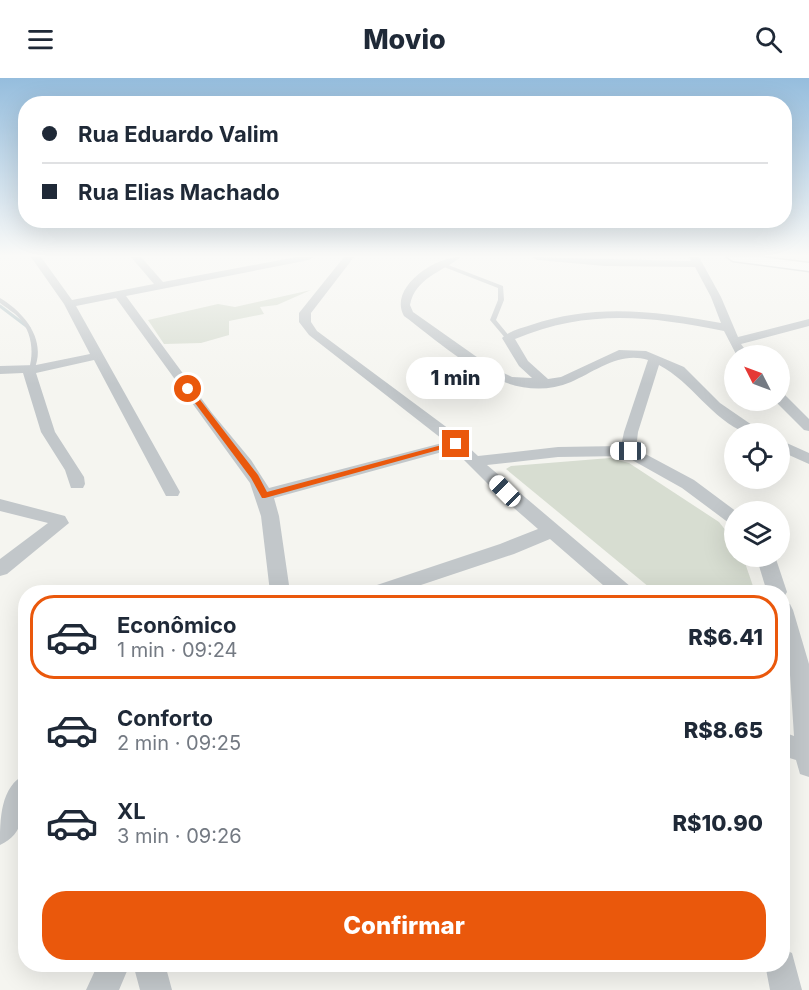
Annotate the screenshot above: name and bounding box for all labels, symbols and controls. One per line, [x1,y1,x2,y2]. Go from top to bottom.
icon: menu [24,23,57,56]
text: Movio [363,23,446,56]
icon: search [752,23,785,56]
text: Rua Eduardo Valim [78,121,279,147]
text: Rua Elias Machado [78,179,280,205]
north arrow [724,345,790,411]
map controls [724,345,790,567]
callout: 1 min [406,357,506,399]
text: 1 min [430,366,481,390]
route start [174,375,201,402]
button: locate [724,423,790,489]
route end [442,430,469,457]
car [610,442,646,460]
car [486,472,524,510]
button: layers [724,501,790,567]
icon: car [45,610,99,664]
text: Econômico [117,612,236,638]
text: R$6.41 [688,624,763,650]
text: 1 min · 09:24 [117,638,238,662]
icon: car [45,703,99,757]
text: Conforto [117,705,213,731]
text: R$8.65 [684,717,763,743]
text: 2 min · 09:25 [117,731,241,755]
icon: car [45,796,99,850]
text: XL [117,798,146,824]
text: R$10.90 [672,810,763,836]
text: 3 min · 09:26 [117,824,242,848]
button: Confirmar [42,891,766,960]

